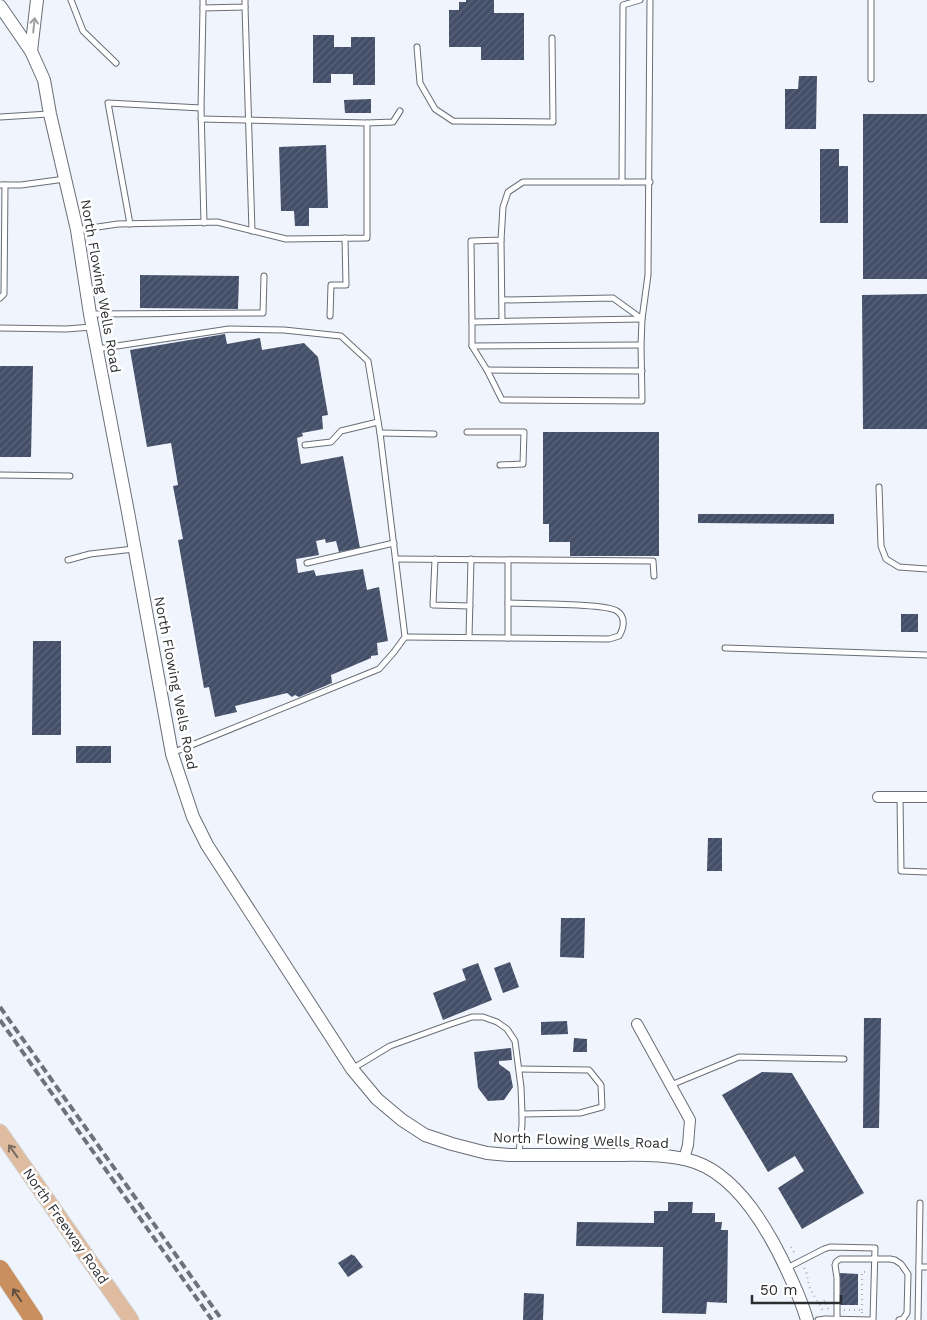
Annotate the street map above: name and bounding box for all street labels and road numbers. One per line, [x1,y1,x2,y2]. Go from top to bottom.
street label: North Flowing Wells Road [78,198,124,374]
street label: North Flowing Wells Road [151,595,201,771]
street label: North Flowing Wells Road [493,1129,669,1151]
street label: North Freeway Road [20,1165,112,1287]

